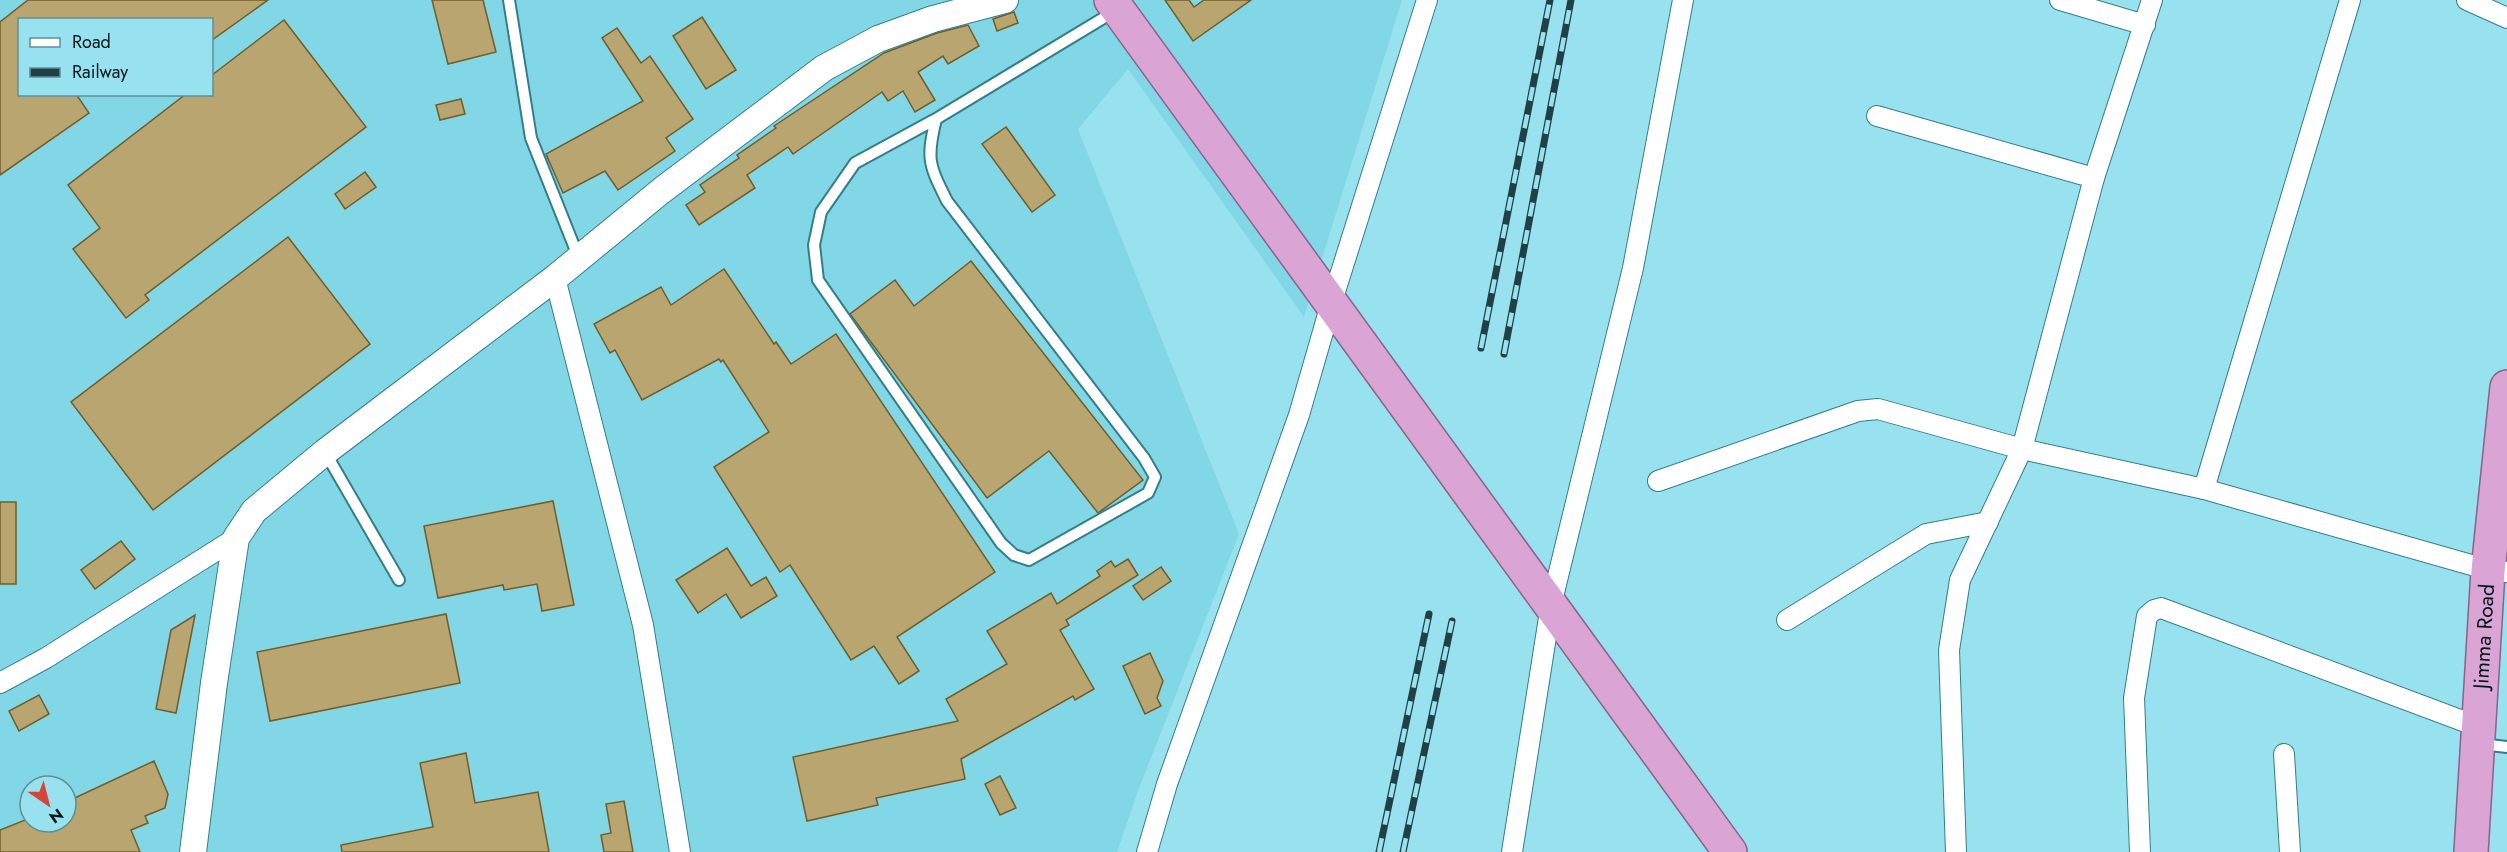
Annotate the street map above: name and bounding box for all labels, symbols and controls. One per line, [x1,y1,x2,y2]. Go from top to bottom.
legend [18,18,213,96]
text: Road [72,29,111,55]
text: Railway [72,59,128,85]
street label: Jimma Road [2466,583,2502,693]
north arrow [18,774,78,834]
text: N [45,803,68,829]

